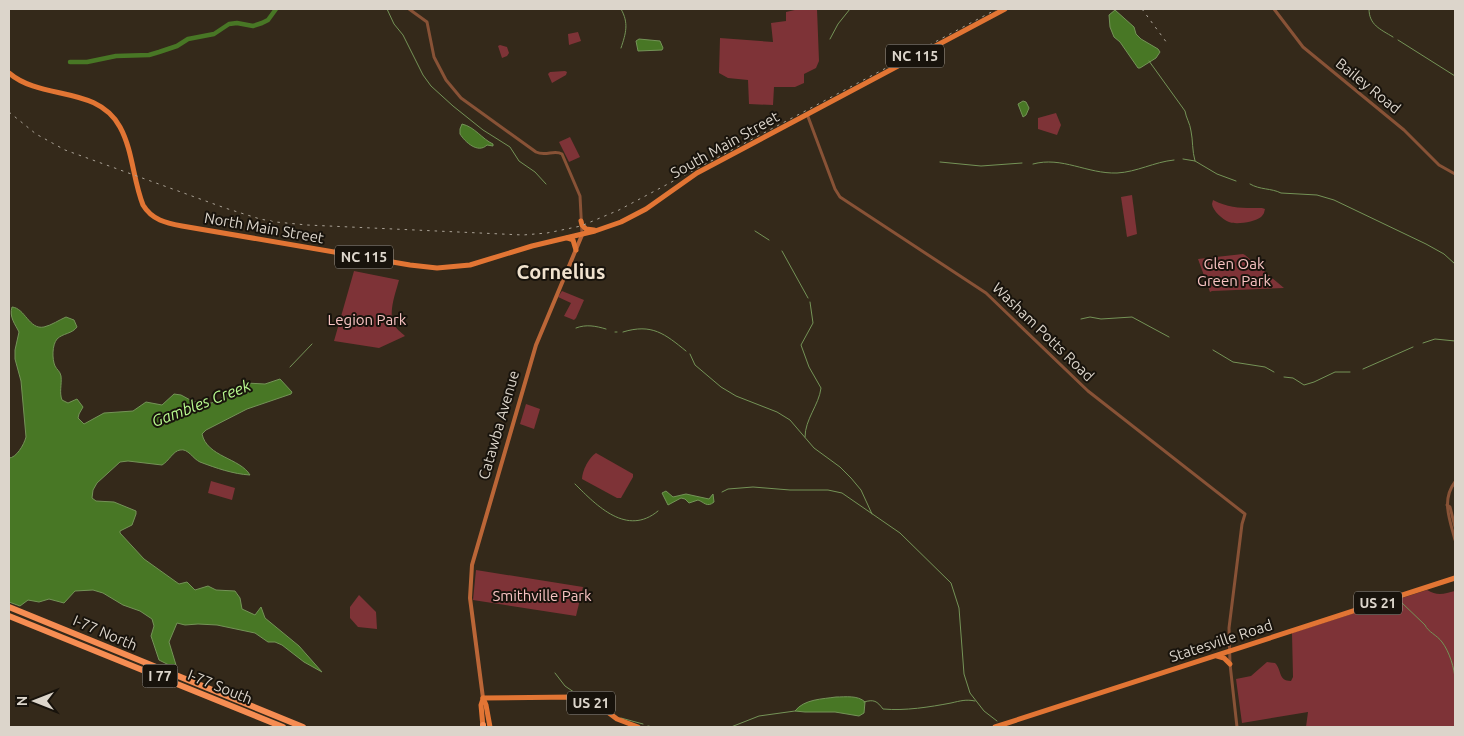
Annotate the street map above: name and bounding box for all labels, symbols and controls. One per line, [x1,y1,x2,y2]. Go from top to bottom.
road number: NC 115 [886,44,944,68]
street label: Bailey Road [1333,54,1404,117]
street label: South Main Street [668,108,782,181]
street label: North Main Street [203,209,325,246]
road number: NC 115 [335,246,393,268]
park label: Glen Oak Green Park [1197,255,1271,289]
district label: Cornelius [517,260,605,283]
street label: Washam Potts Road [989,279,1098,384]
park label: Legion Park [328,311,407,328]
street label: Catawba Avenue [475,368,522,481]
water label: Gambles Creek [149,376,254,430]
park label: Smithville Park [492,587,592,604]
road number: US 21 [1354,592,1402,614]
street label: I-77 North [70,611,140,654]
street label: Statesville Road [1167,616,1274,665]
road number: I 77 [142,664,178,688]
street label: I-77 South [185,666,255,707]
north arrow [10,676,60,726]
road number: US 21 [567,691,615,714]
text: N [14,696,30,706]

